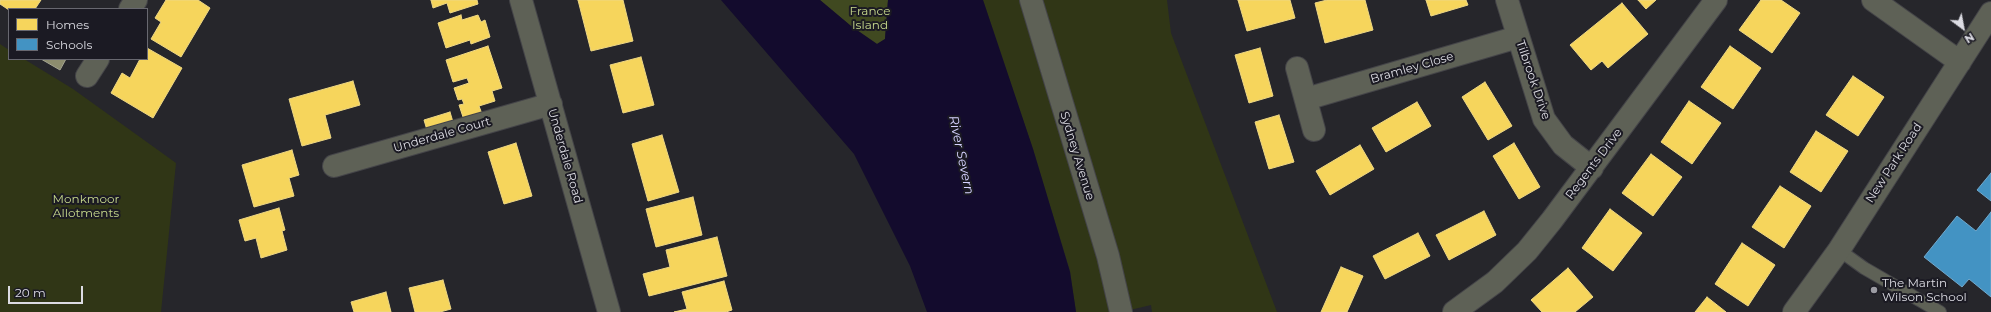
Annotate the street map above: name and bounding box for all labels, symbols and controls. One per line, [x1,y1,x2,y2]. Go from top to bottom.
park label: France Island [850,4,890,32]
legend [8,8,148,60]
north arrow [1943,8,1983,48]
text: Homes [46,17,89,32]
text: N [1962,30,1977,46]
text: Schools [46,37,92,52]
street label: Tilbrook Drive [1513,38,1553,122]
street label: Bramley Close [1369,49,1455,87]
street label: Underdale Road [545,107,585,205]
street label: Sydney Avenue [1057,110,1097,202]
street label: Underdale Court [392,114,492,156]
water label: River Severn [945,114,977,196]
street label: New Park Road [1863,120,1925,206]
street label: Regents Drive [1563,126,1625,202]
park label: Monkmoor Allotments [53,192,119,220]
place label: The Martin Wilson School [1882,276,1967,304]
scale bar [10,278,85,304]
text: 20 m [15,285,46,300]
marker: The Martin Wilson School [1869,285,1879,295]

